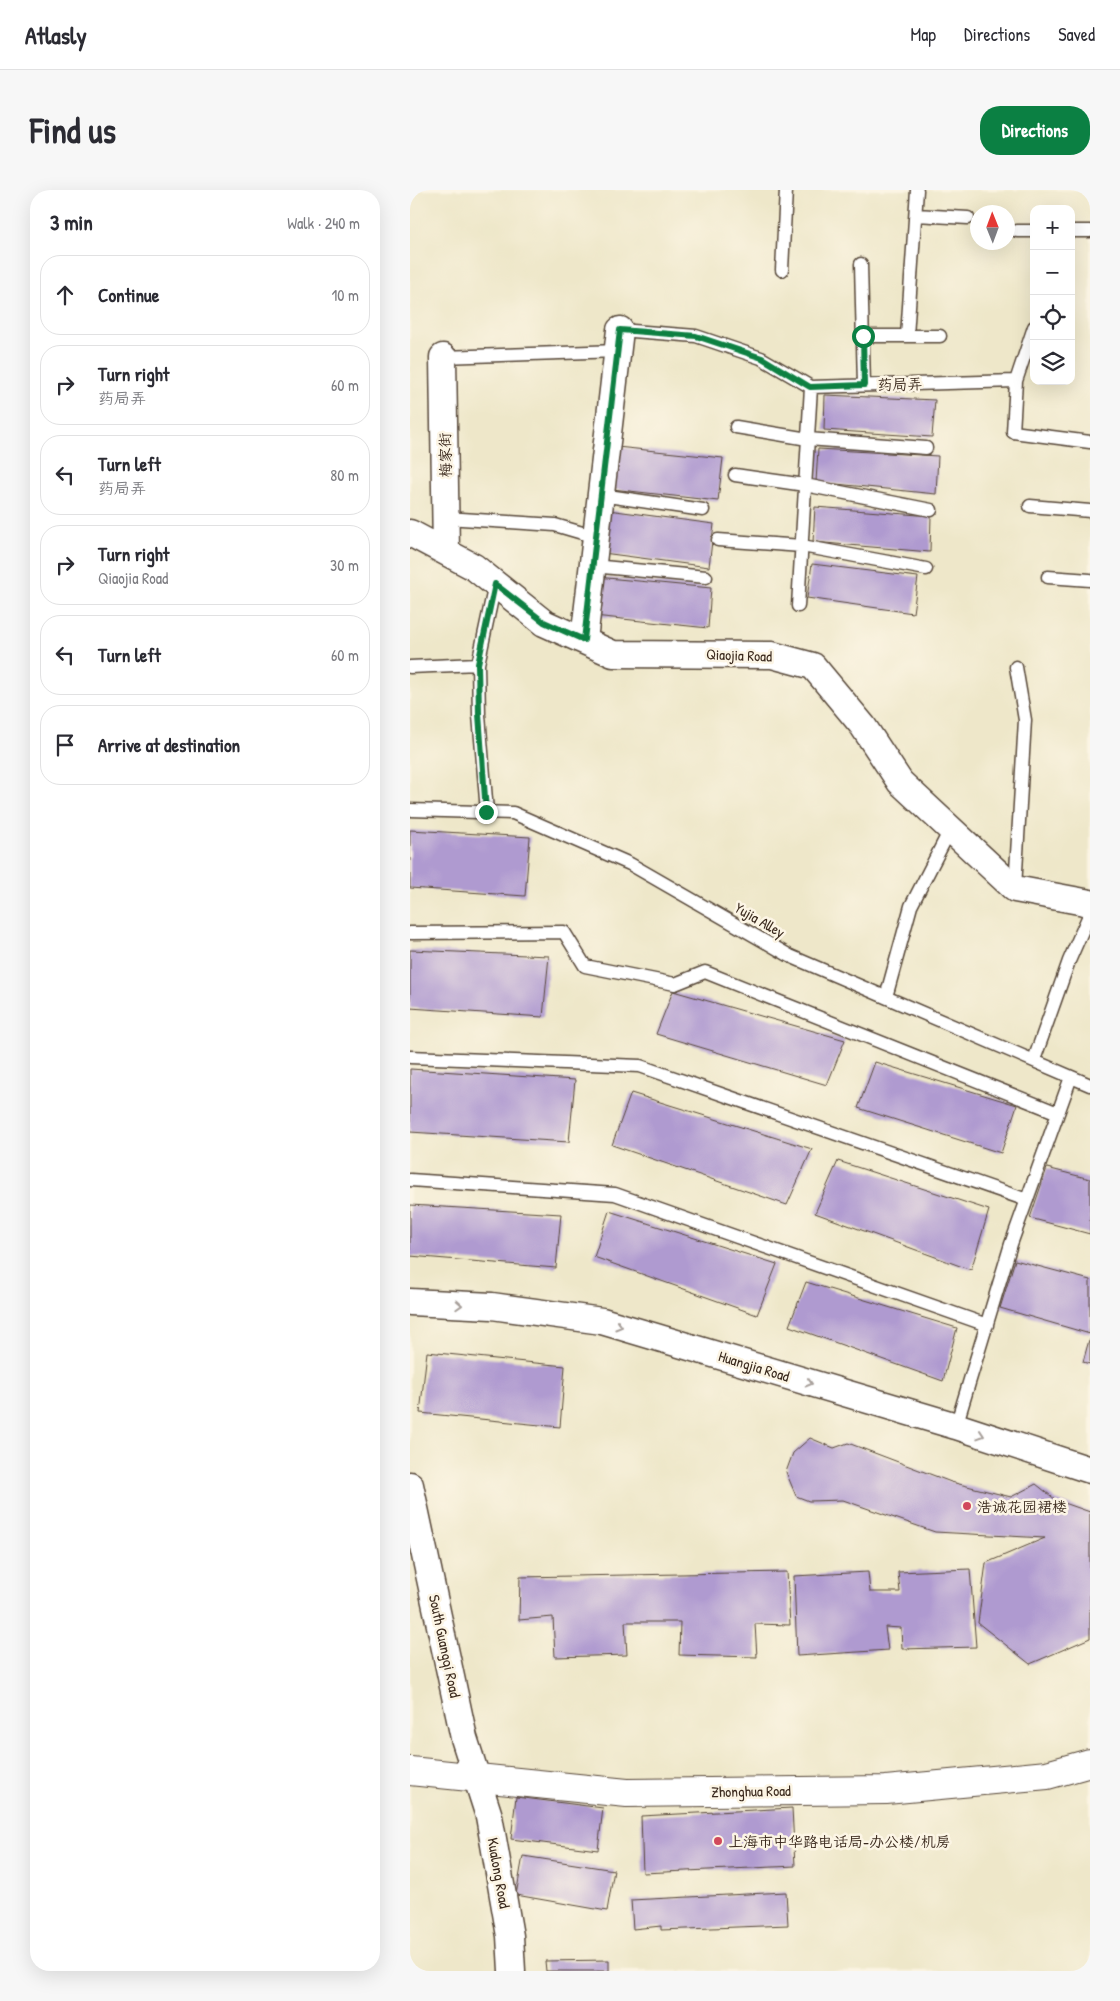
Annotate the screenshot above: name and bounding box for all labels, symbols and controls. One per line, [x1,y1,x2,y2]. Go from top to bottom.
text: Atlasly [25,19,87,51]
text: Map [911,22,936,47]
text: Directions [964,22,1030,47]
text: Saved [1058,22,1095,47]
button: Directions [980,106,1090,155]
text: Find us [30,107,116,154]
north arrow [970,205,1015,250]
map controls [1030,205,1075,385]
button: + [1030,205,1075,250]
text: 3 min [50,208,93,237]
text: Walk · 240 m [287,212,360,234]
button: − [1030,250,1075,295]
icon: ahead [51,281,79,309]
text: Continue [98,282,159,308]
text: 10 m [331,284,359,306]
button: locate [1030,295,1075,340]
route start [852,325,875,348]
button: layers [1030,340,1075,385]
text: Turn right [98,361,169,387]
icon: right [51,371,79,399]
street label: 药局弄 [877,373,923,395]
text: 60 m [331,374,359,396]
text: 药局弄 [98,387,146,409]
street label: 梅家街 [434,432,456,478]
text: Turn left [98,451,161,477]
icon: left [51,461,79,489]
text: 80 m [330,464,359,486]
text: 药局弄 [98,477,146,499]
text: Turn right [98,541,169,567]
icon: right [51,551,79,579]
text: 30 m [330,554,359,576]
text: Qiaojia Road [98,567,168,589]
icon: left [51,641,79,669]
text: Turn left [98,642,161,668]
street label: Qiaojia Road [706,643,772,667]
text: 60 m [331,644,359,666]
icon: arrive [51,731,79,759]
text: Arrive at destination [98,732,240,758]
route end [475,801,498,824]
street label: Yujia Alley [731,897,789,943]
one-way arrow [455,1299,463,1310]
one-way arrow [615,1321,623,1331]
street label: Huangjia Road [716,1345,792,1387]
one-way arrow [804,1377,812,1387]
one-way arrow [976,1429,985,1439]
place label: 浩诚花园裙楼 [977,1496,1067,1517]
marker: 浩诚花园裙楼 [961,1500,973,1512]
street label: South Guangqi Road [424,1593,466,1700]
street label: Zhonghua Road [711,1780,791,1802]
place label: 上海市中华路电话局-办公楼/机房 [728,1831,950,1852]
marker: 上海市中华路电话局-办公楼/机房 [712,1835,724,1847]
street label: Kualong Road [482,1836,516,1910]

